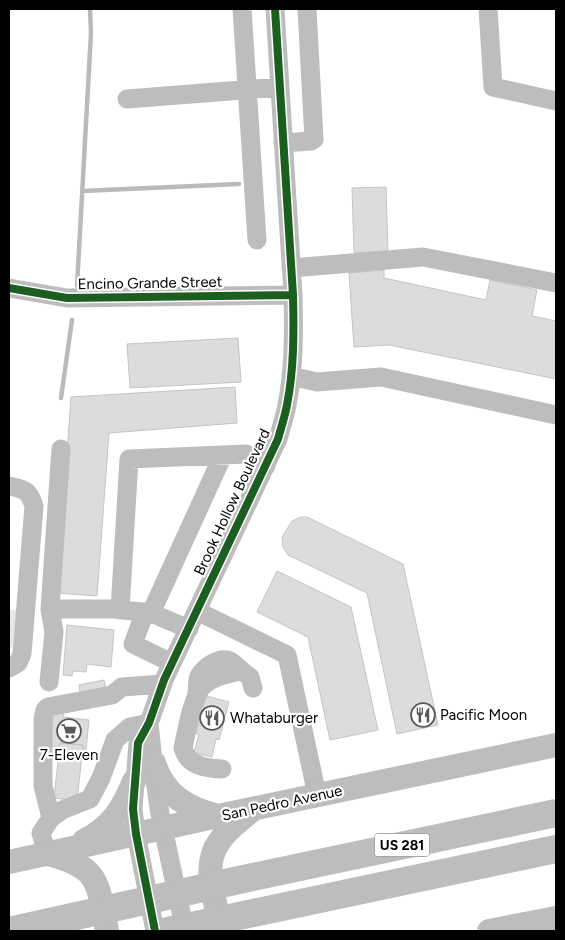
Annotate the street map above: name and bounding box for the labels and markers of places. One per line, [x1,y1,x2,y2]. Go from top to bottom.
restaurant icon: Pacific Moon [410,702,436,728]
restaurant icon: Whataburger [199,705,225,731]
place label: Pacific Moon [440,706,527,724]
place label: Whataburger [230,709,318,727]
supermarket icon: 7-Eleven [56,718,82,744]
place label: 7-Eleven [40,746,98,764]

